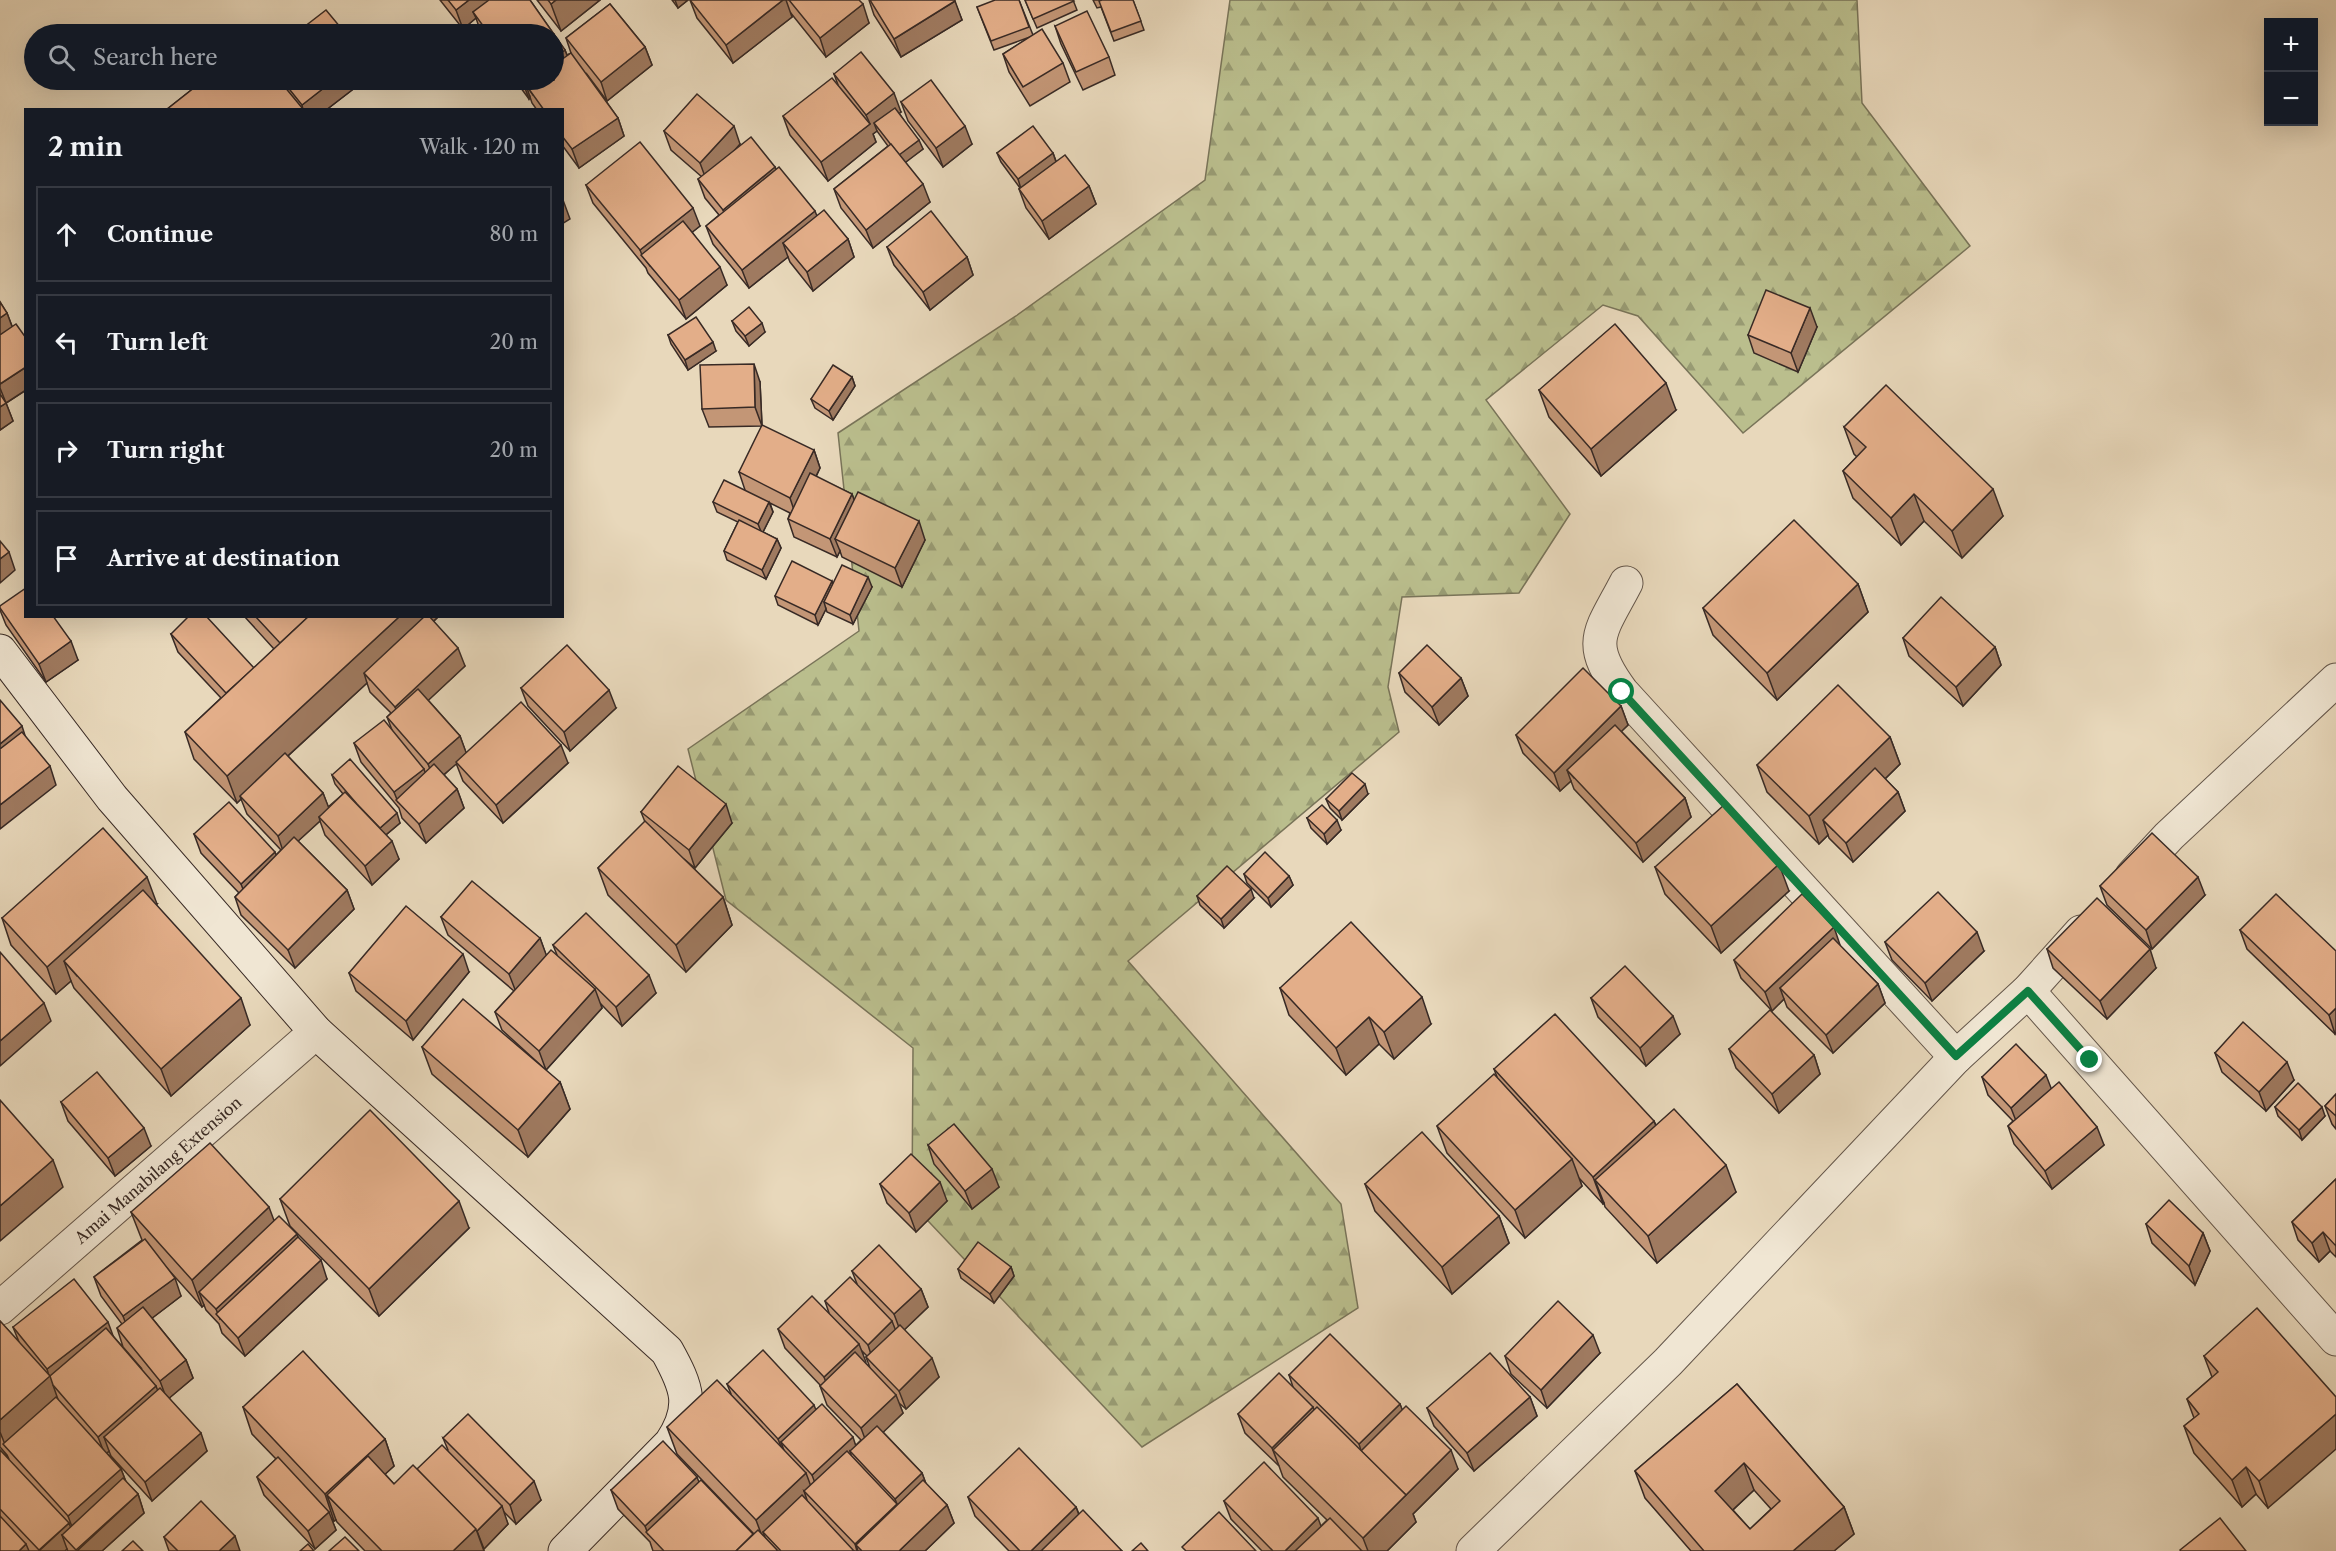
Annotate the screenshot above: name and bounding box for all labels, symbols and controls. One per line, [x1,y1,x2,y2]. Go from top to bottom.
map controls [2264,18,2318,126]
button: + [2264,18,2318,72]
search box [24,24,564,90]
icon: search [45,41,78,74]
text: Search here [93,44,218,71]
button: − [2264,72,2318,126]
text: 2 min [48,131,123,163]
text: Walk · 120 m [419,135,540,159]
icon: ahead [50,218,83,251]
text: Continue [107,221,213,248]
text: 80 m [490,222,538,246]
icon: left [50,326,83,359]
text: Turn left [107,329,208,356]
text: 20 m [490,330,538,354]
icon: right [50,434,83,467]
text: Turn right [107,437,225,464]
text: 20 m [490,438,538,462]
icon: arrive [50,542,83,575]
text: Arrive at destination [107,545,340,572]
route start [1608,678,1634,704]
route end [2076,1046,2102,1072]
street label: Amai Manabilang Extension [70,1092,245,1249]

